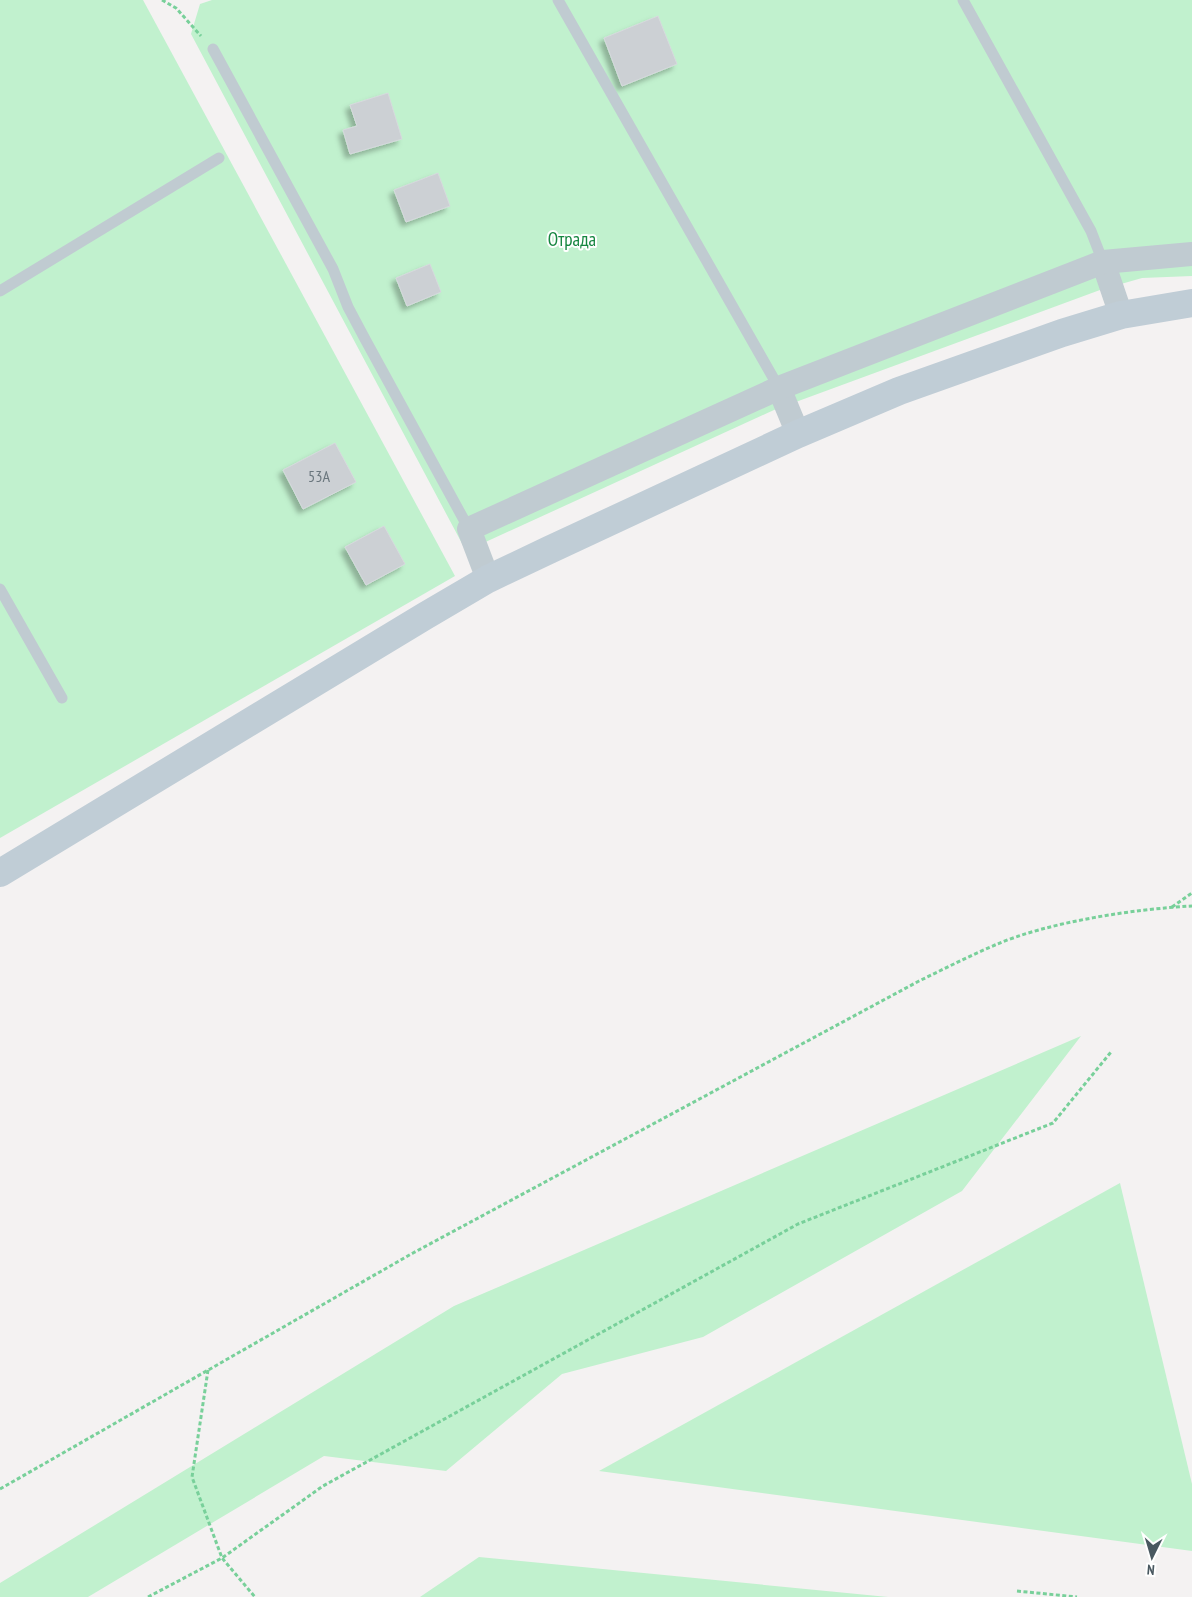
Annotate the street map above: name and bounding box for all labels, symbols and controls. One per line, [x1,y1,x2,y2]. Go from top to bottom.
park label: Отрада [548,227,596,251]
house number: 53А [308,466,330,486]
north arrow [1127,1532,1177,1582]
text: N [1146,1561,1155,1579]

